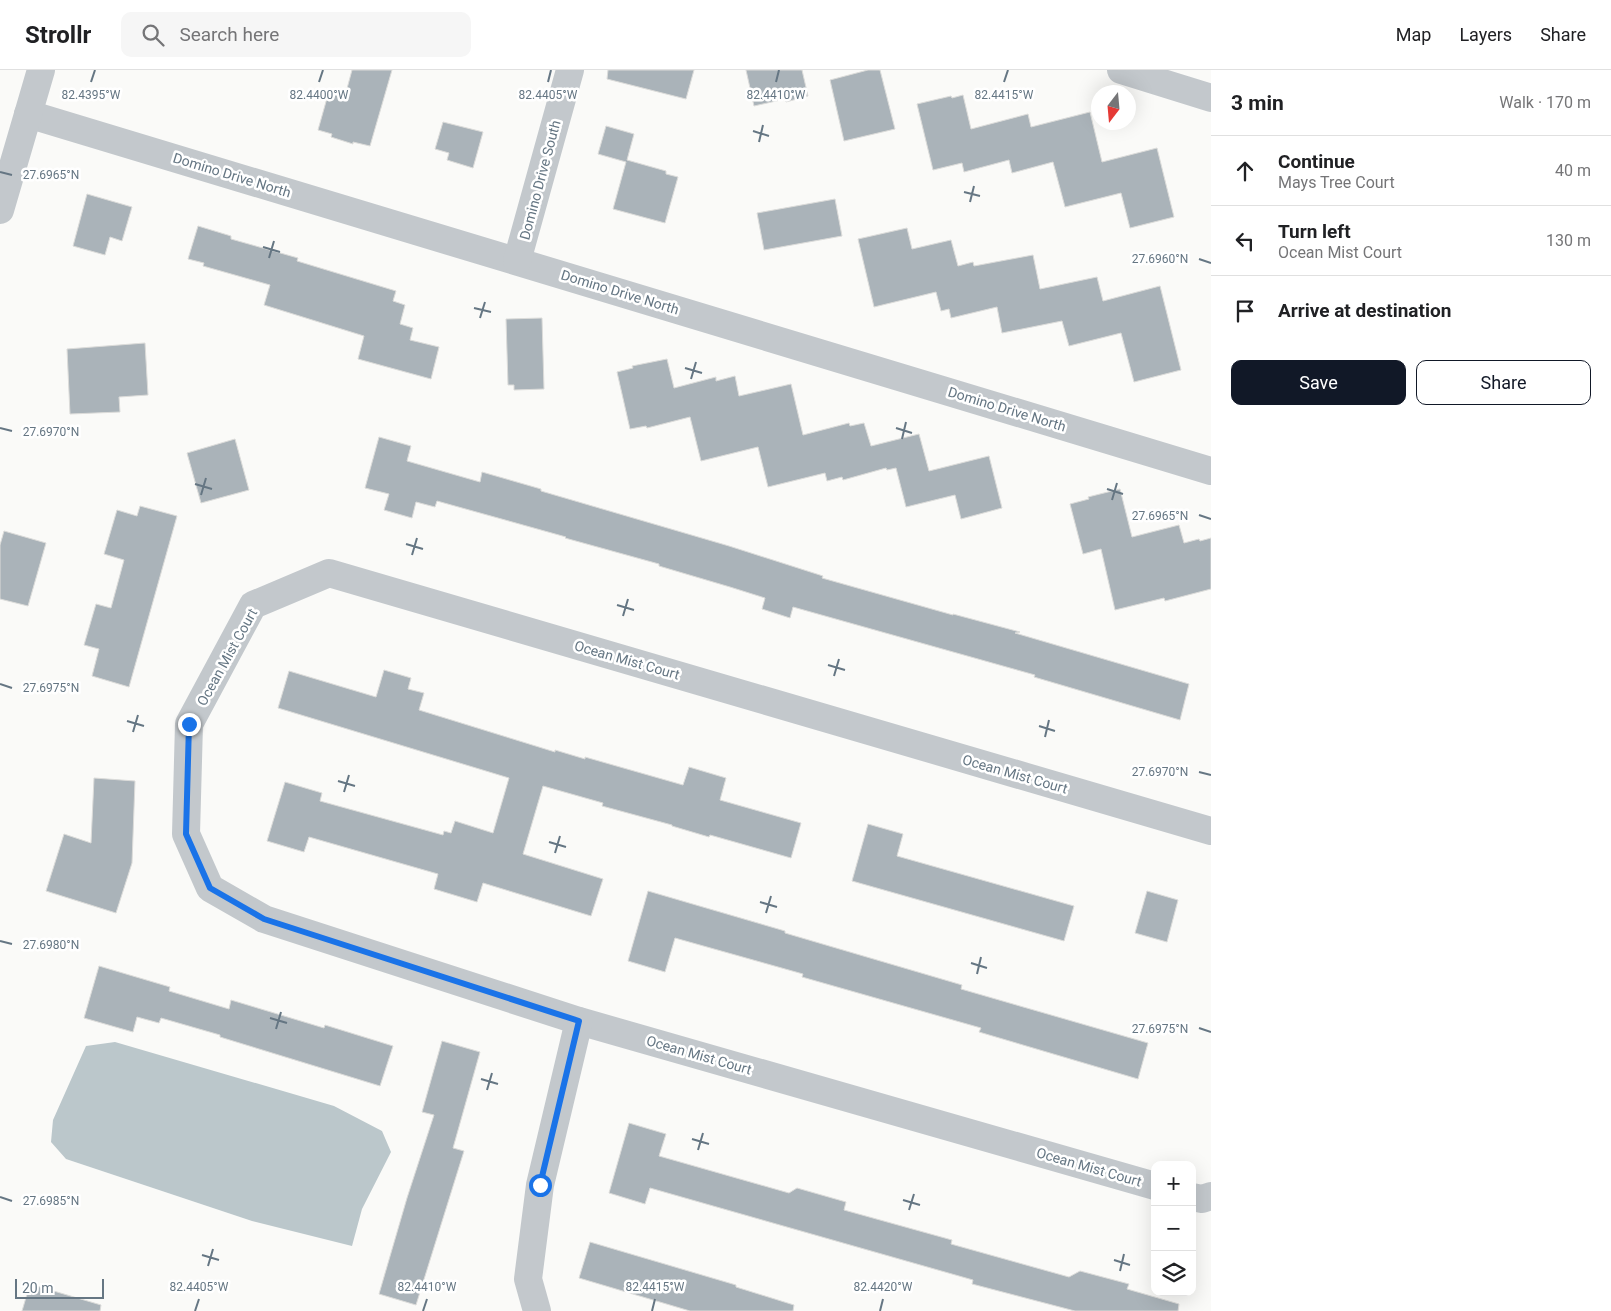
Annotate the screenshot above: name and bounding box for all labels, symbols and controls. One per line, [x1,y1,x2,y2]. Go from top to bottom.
search box [121,12,471,57]
text: Strollr [25,21,91,49]
icon: search [139,21,167,49]
text: Search here [179,23,279,46]
text: Map [1396,24,1431,45]
text: Layers [1459,24,1512,45]
text: Share [1540,24,1586,45]
north arrow [1091,85,1136,130]
text: 82.4395°W [62,88,121,102]
text: 82.4400°W [290,88,349,102]
text: 82.4405°W [519,88,578,102]
text: 82.4410°W [747,88,806,102]
text: 82.4415°W [975,88,1034,102]
text: 3 min [1231,91,1284,115]
text: Walk · 170 m [1499,93,1591,112]
street label: Domino Drive South [516,118,564,242]
street label: Domino Drive North [171,149,293,201]
text: Continue [1278,150,1355,173]
icon: ahead [1231,157,1259,185]
text: 40 m [1555,161,1591,180]
text: 27.6965°N [23,168,79,182]
text: Mays Tree Court [1278,173,1395,192]
text: Turn left [1278,220,1351,243]
icon: left [1231,227,1259,255]
text: 130 m [1546,231,1591,250]
text: Ocean Mist Court [1278,243,1402,262]
text: 27.6960°N [1132,252,1188,266]
street label: Domino Drive North [559,266,681,318]
icon: arrive [1231,297,1259,325]
text: Arrive at destination [1278,299,1451,322]
button: Save [1231,360,1406,405]
button: Share [1416,360,1591,405]
street label: Domino Drive North [946,383,1068,435]
text: 27.6970°N [23,425,79,439]
text: 27.6965°N [1132,509,1188,523]
street label: Ocean Mist Court [194,605,261,708]
street label: Ocean Mist Court [573,637,682,683]
text: 27.6975°N [23,681,79,695]
route end [178,713,201,736]
street label: Ocean Mist Court [961,751,1070,797]
text: 27.6970°N [1132,765,1188,779]
text: 27.6980°N [23,938,79,952]
text: 27.6975°N [1132,1022,1188,1036]
street label: Ocean Mist Court [645,1032,754,1078]
street label: Ocean Mist Court [1035,1144,1144,1190]
map controls [1151,1161,1196,1296]
button: + [1151,1161,1196,1206]
route start [529,1174,552,1197]
text: 27.6985°N [23,1194,79,1208]
button: − [1151,1206,1196,1251]
button: layers [1151,1251,1196,1296]
scale bar [15,1276,104,1299]
text: 20 m [22,1280,54,1296]
text: 82.4405°W [170,1280,229,1294]
text: 82.4410°W [398,1280,457,1294]
text: 82.4415°W [626,1280,685,1294]
text: 82.4420°W [854,1280,913,1294]

